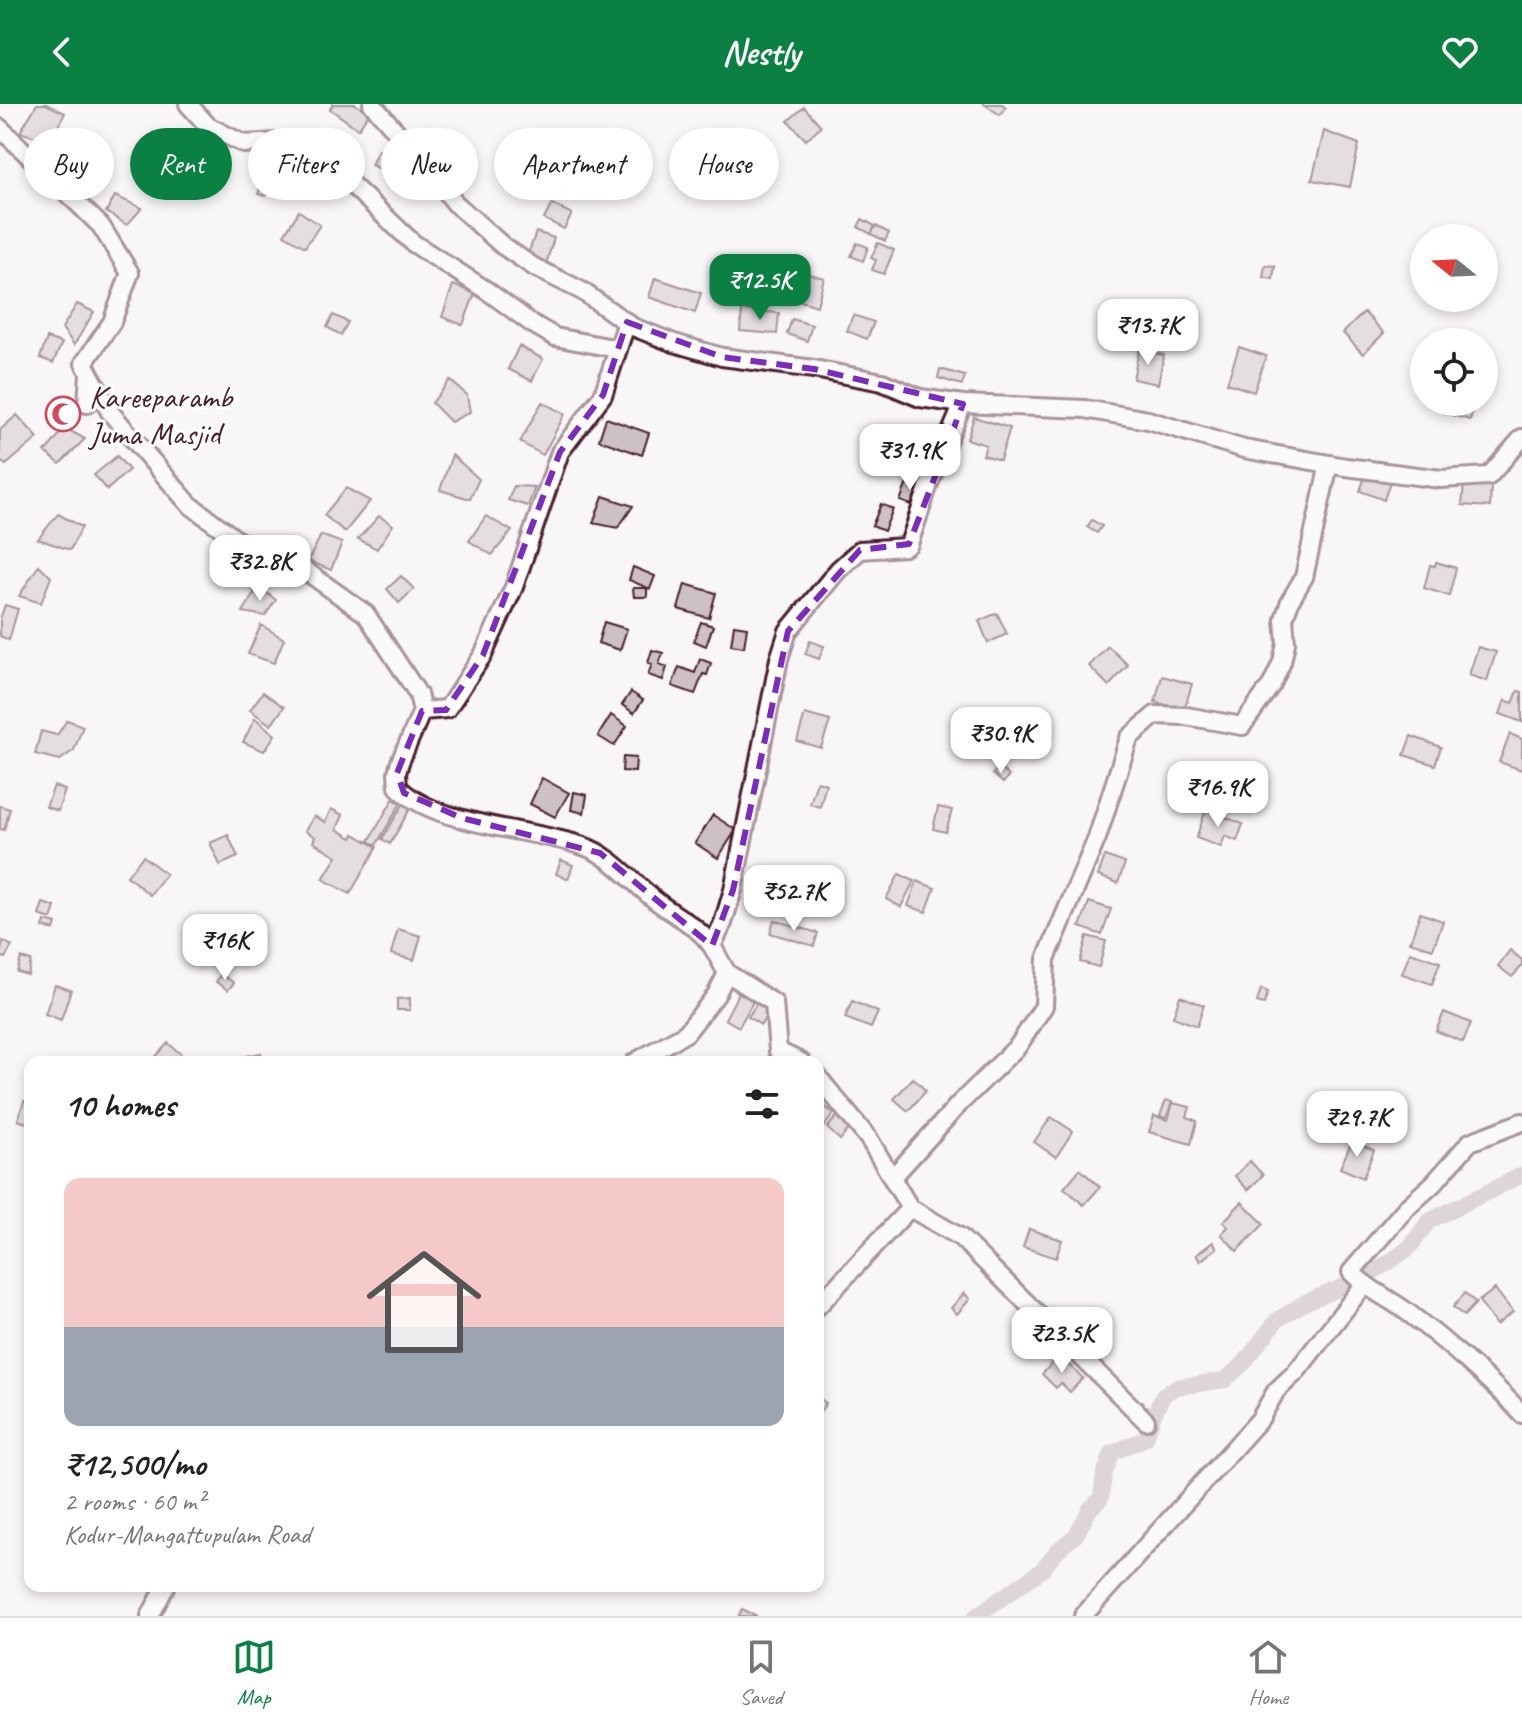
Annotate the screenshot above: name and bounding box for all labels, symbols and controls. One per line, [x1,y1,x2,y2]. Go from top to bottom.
text: Nestly [722,29,800,75]
icon: back [40,30,84,74]
icon: heart [1438,30,1482,74]
chip: Buy [24,128,114,200]
chip: Rent [130,128,232,200]
chip: Filters [248,128,365,200]
chip: New [381,128,478,200]
chip: Apartment [494,128,653,200]
chip: House [669,128,779,200]
north arrow [1410,224,1498,312]
map controls [1410,224,1498,416]
pin: ₹12.5K [695,254,825,322]
text: ₹12.5K [728,263,792,296]
pin: ₹13.7K [1083,299,1213,367]
text: ₹13.7K [1115,308,1181,341]
button: locate [1410,328,1498,416]
place label: Kareeparamb Juma Masjid [87,376,234,454]
mosque icon: Kareeparamb Juma Masjid [44,395,82,433]
pin: ₹31.9K [845,424,975,492]
text: ₹31.9K [878,433,942,466]
pin: ₹32.8K [195,535,325,603]
text: ₹32.8K [227,544,293,577]
pin: ₹30.9K [936,707,1066,775]
text: ₹30.9K [969,716,1033,749]
pin: ₹16.9K [1153,761,1283,829]
text: ₹16.9K [1185,770,1251,803]
pin: ₹52.7K [729,865,859,933]
text: ₹52.7K [762,874,826,907]
pin: ₹16K [178,914,272,982]
text: ₹16K [201,923,249,956]
icon: filters [740,1082,784,1126]
text: 10 homes [64,1083,175,1126]
pin: ₹29.7K [1292,1091,1422,1159]
text: ₹29.7K [1325,1100,1389,1133]
icon: home [352,1230,496,1374]
pin: ₹23.5K [997,1307,1127,1375]
text: ₹23.5K [1030,1316,1094,1349]
text: ₹12,500/mo [64,1442,206,1485]
text: 2 rooms · 60 m² [64,1485,205,1518]
text: Kodur-Mangattupulam Road [64,1518,310,1551]
tab: Map [232,1635,276,1711]
tab: Saved [739,1635,783,1711]
tab: Home [1246,1635,1290,1711]

